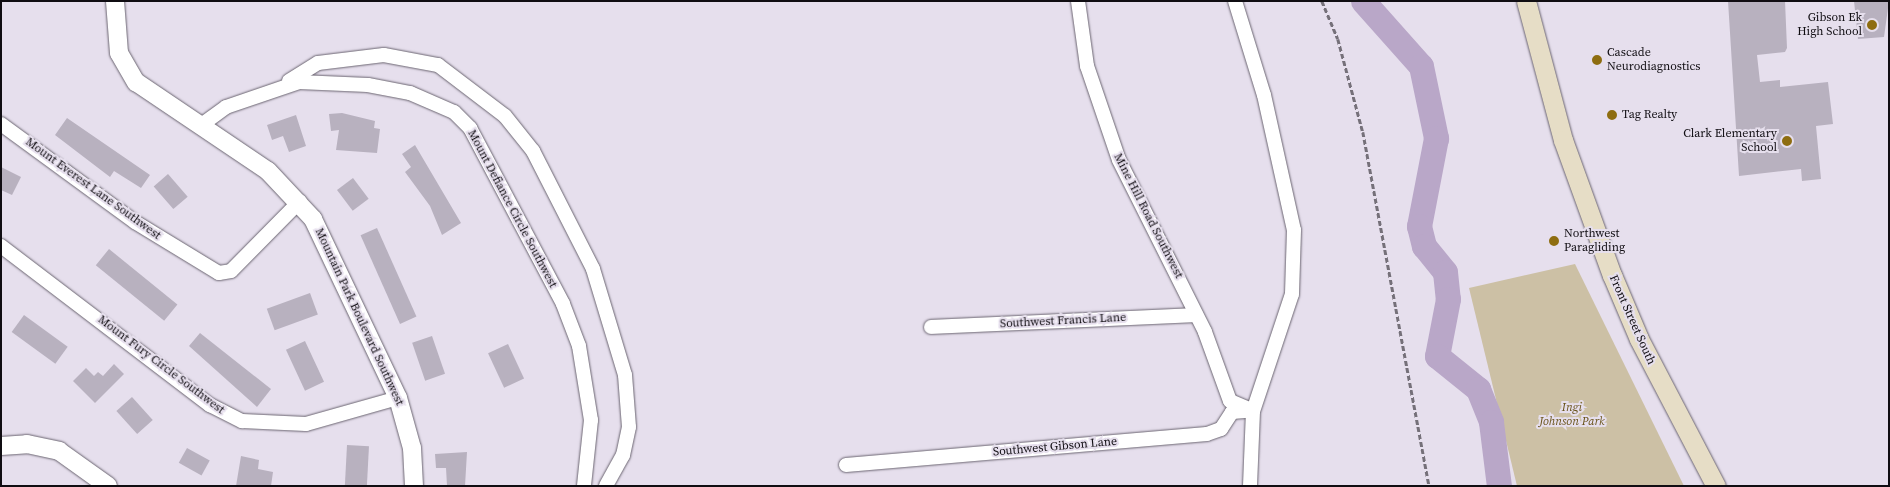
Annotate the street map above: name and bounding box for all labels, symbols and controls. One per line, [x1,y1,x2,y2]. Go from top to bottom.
place label: Gibson Ek High School [1797,11,1862,39]
marker: Gibson Ek High School [1866,19,1878,31]
place label: Cascade Neurodiagnostics [1607,46,1701,74]
marker: Cascade Neurodiagnostics [1591,54,1603,66]
place label: Tag Realty [1622,108,1677,122]
marker: Tag Realty [1606,109,1618,121]
place label: Clark Elementary School [1683,127,1777,155]
street label: Mount Defiance Circle Southwest [464,128,560,290]
street label: Mount Everest Lane Southwest [23,135,163,243]
marker: Clark Elementary School [1781,135,1793,147]
street label: Mine Hill Road Southwest [1110,151,1186,281]
street label: Mountain Park Boulevard Southwest [312,226,406,408]
place label: Northwest Paragliding [1564,227,1625,255]
marker: Northwest Paragliding [1548,235,1560,247]
street label: Front Street South [1606,273,1658,367]
street label: Southwest Francis Lane [1000,311,1126,331]
street label: Mount Fury Circle Southwest [95,313,227,417]
park label: Ingi Johnson Park [1539,401,1605,429]
street label: Southwest Gibson Lane [992,434,1118,460]

